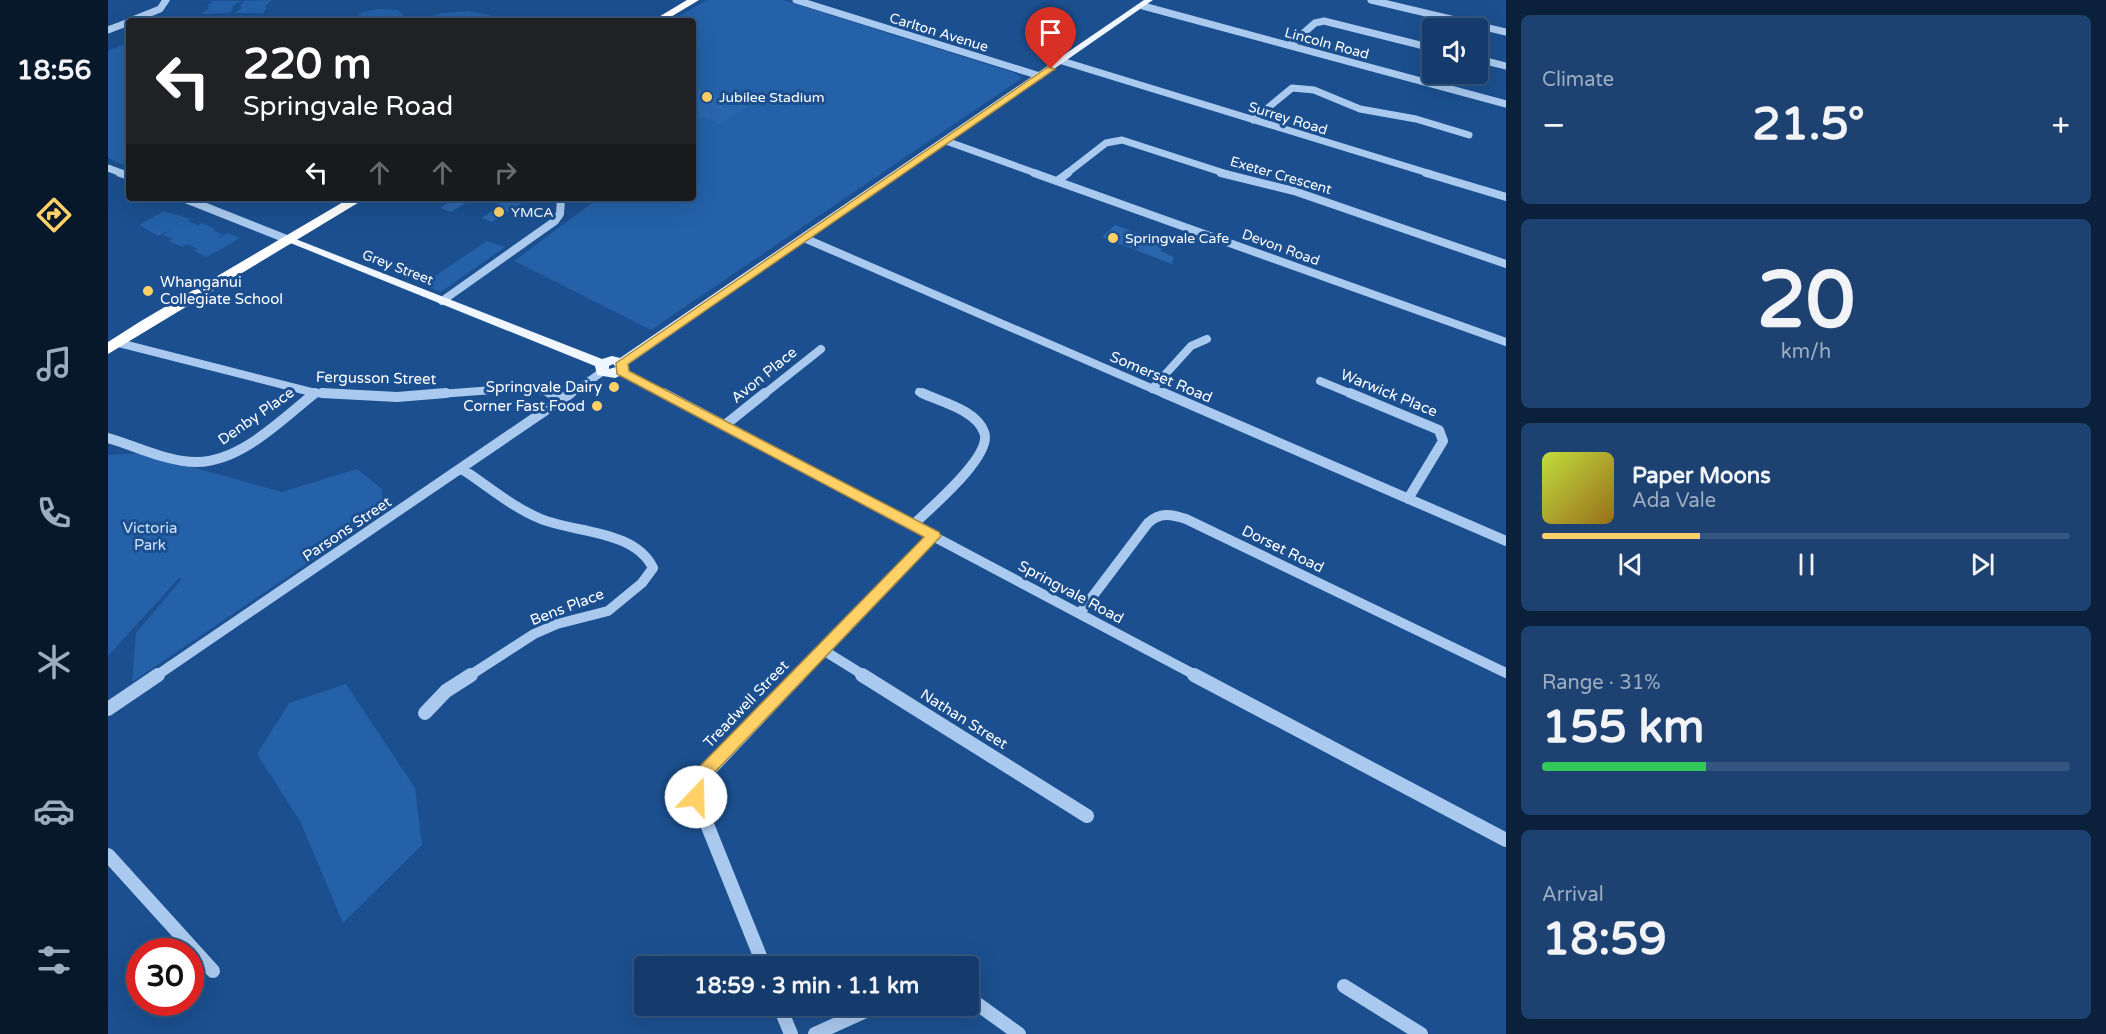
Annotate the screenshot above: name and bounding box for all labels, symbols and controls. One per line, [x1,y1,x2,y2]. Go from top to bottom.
pin [1025,7,1076,69]
street label: Carlton Avenue [887,9,990,56]
icon: arrive [1034,16,1067,49]
map controls [1422,18,1488,84]
button: sound [1422,18,1488,84]
street label: Lincoln Road [1283,24,1371,63]
text: 220 m [243,39,372,90]
icon: left [144,42,222,120]
text: 18:56 [17,54,91,87]
text: Climate [1542,68,1614,92]
place label: Jubilee Stadium [719,89,825,106]
text: Springvale Road [243,90,453,123]
marker: Jubilee Stadium [700,90,714,104]
street label: Surrey Road [1246,98,1329,139]
text: 21.5° [1752,98,1865,152]
text: − [1542,106,1566,145]
text: + [2051,106,2070,145]
street label: Exeter Crescent [1228,153,1334,198]
icon: left [300,156,333,189]
icon: ahead [363,156,396,189]
icon: ahead [426,156,459,189]
icon: right [489,156,522,189]
icon: directions [33,194,75,236]
place label: YMCA [511,204,554,221]
marker: YMCA [492,205,506,219]
street label: Devon Road [1240,226,1322,269]
place label: Springvale Cafe [1125,230,1229,247]
marker: Springvale Cafe [1106,231,1120,245]
street label: Grey Street [360,246,436,289]
text: 20 [1757,254,1855,348]
place label: Whanganui Collegiate School [160,273,283,308]
marker: Whanganui Collegiate School [141,284,155,298]
text: km/h [1781,340,1831,364]
icon: music [33,343,75,385]
street label: Avon Place [728,343,800,407]
street label: Somerset Road [1107,347,1215,407]
street label: Warwick Place [1338,365,1440,421]
street label: Fergusson Street [316,368,437,388]
place label: Springvale Dairy [486,378,602,396]
marker: Springvale Dairy [607,380,621,394]
street label: Denby Place [215,383,297,449]
place label: Corner Fast Food [463,397,585,415]
marker: Corner Fast Food [590,399,604,413]
text: Paper Moons [1632,463,1771,489]
text: Ada Vale [1632,489,1716,513]
icon: phone [33,492,75,534]
street label: Parsons Street [299,493,395,565]
park label: Victoria Park [123,519,177,554]
street label: Dorset Road [1239,521,1327,577]
icon: previous [1614,548,1647,581]
icon: pause [1790,548,1823,581]
icon: next [1966,548,1999,581]
street label: Springvale Road [1015,557,1127,627]
street label: Bens Place [528,585,606,629]
icon: climate [33,641,75,683]
street label: Treadwell Street [700,656,792,751]
text: Range · 31% [1542,671,1661,695]
street label: Nathan Street [917,685,1011,753]
text: 155 km [1542,701,1704,755]
position arrow [664,765,728,829]
icon: car [33,790,75,832]
text: Arrival [1542,883,1604,907]
text: 18:59 [1542,913,1667,967]
speed limit sign: 30 [126,938,204,1016]
icon: filters [33,939,75,981]
text: 18:59 · 3 min · 1.1 km [694,973,919,999]

